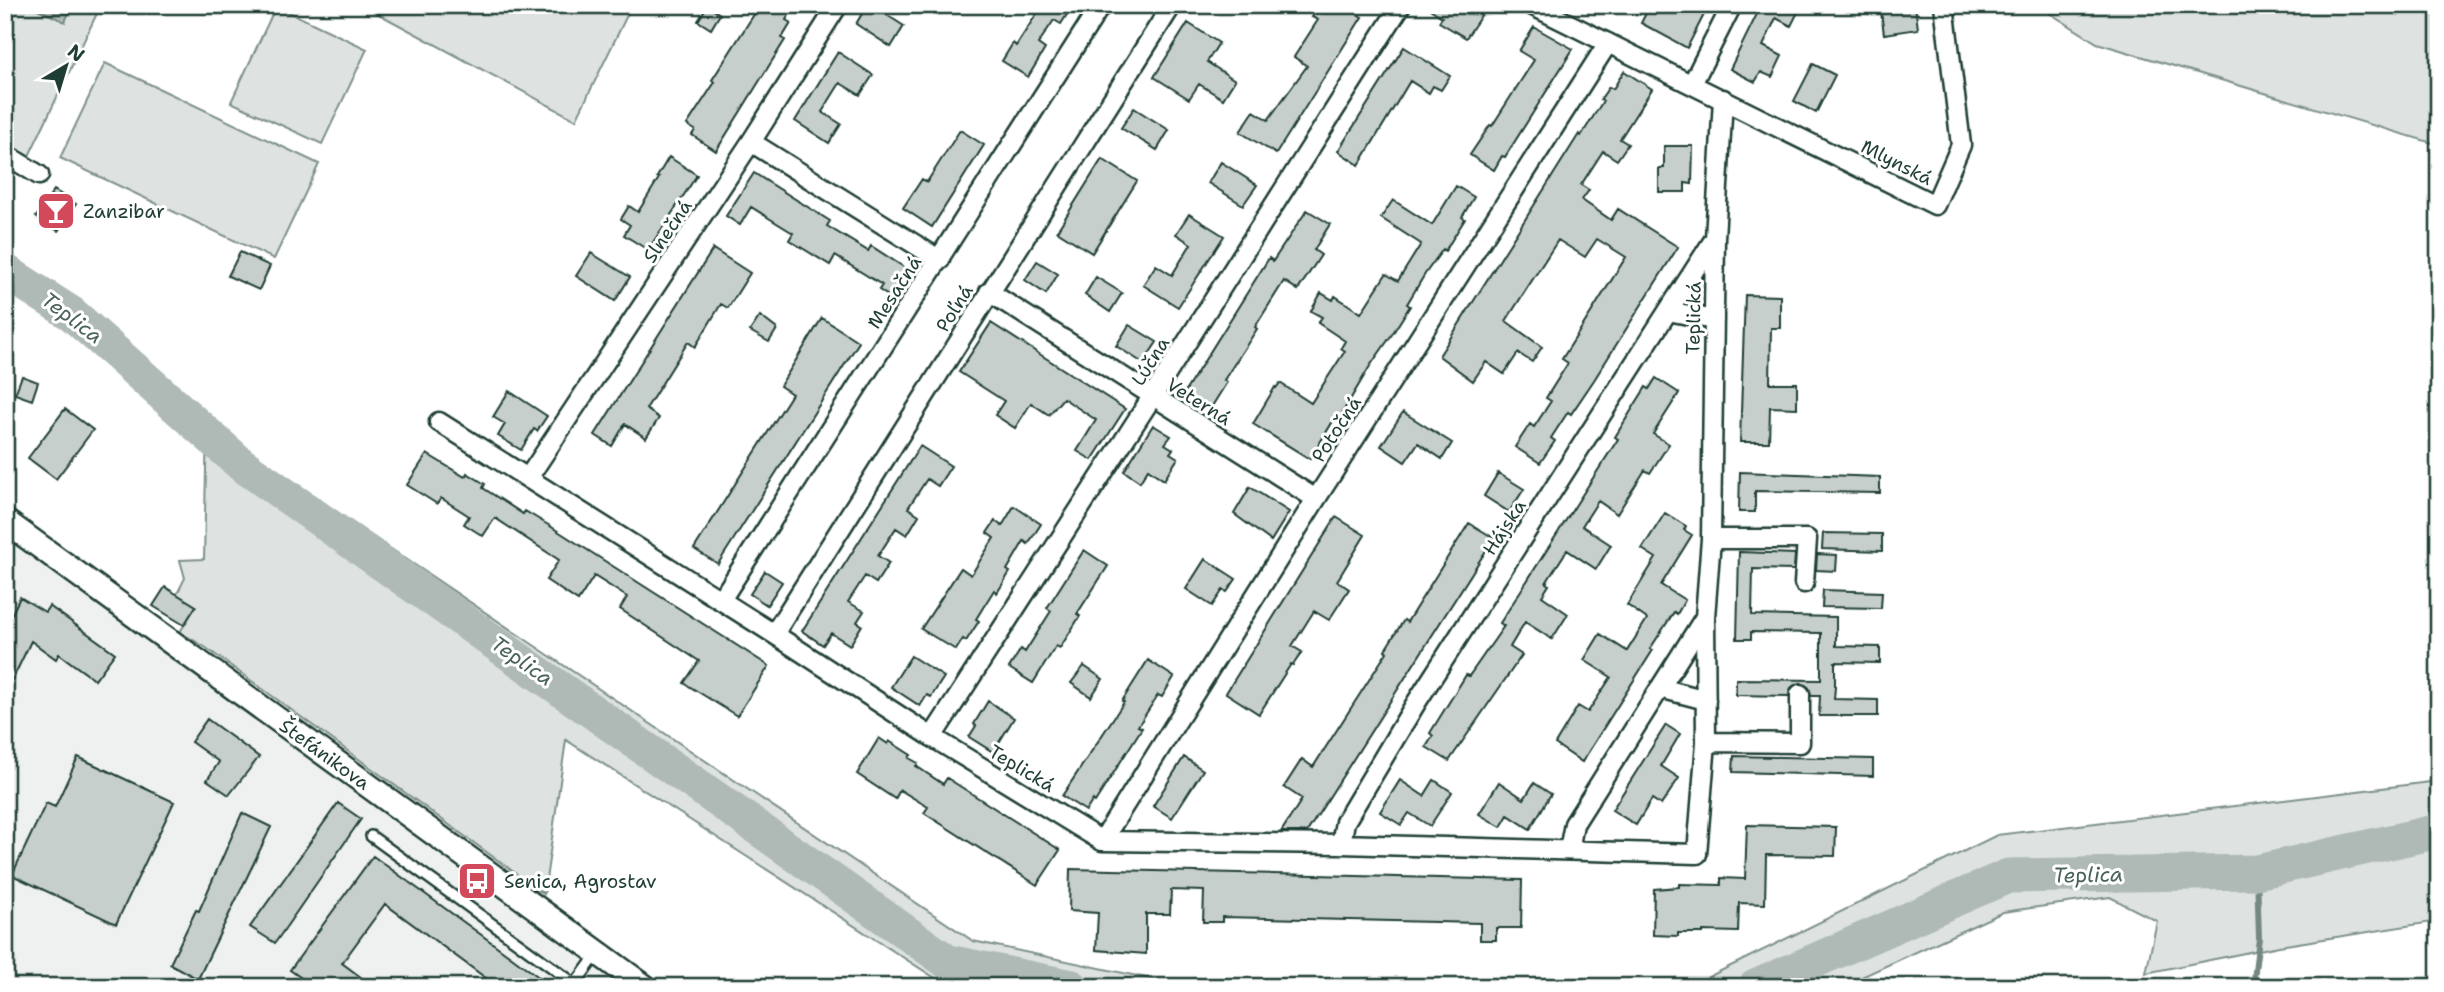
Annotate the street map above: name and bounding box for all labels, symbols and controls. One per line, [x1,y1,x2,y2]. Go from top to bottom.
north arrow [32,32,102,102]
text: N [63,39,90,67]
street label: Mlynská [1857,134,1937,191]
bar icon: Zanzibar [35,190,77,232]
street label: Slnečná [637,195,698,268]
place label: Zanzibar [83,199,165,224]
street label: Mesačná [862,251,927,333]
street label: Poľná [930,280,979,337]
street label: Teplická [1680,281,1707,355]
water label: Teplica [36,286,108,350]
street label: Lúčna [1126,332,1175,390]
street label: Veterná [1162,372,1236,431]
street label: Potočná [1306,391,1367,467]
street label: Hájska [1477,494,1532,560]
water label: Teplica [485,630,559,692]
street label: Štefánikova [275,712,376,796]
street label: Teplická [984,739,1059,798]
bus stop icon: Senica, Agrostav [456,860,498,902]
water label: Teplica [2053,860,2123,890]
place label: Senica, Agrostav [504,869,656,894]

